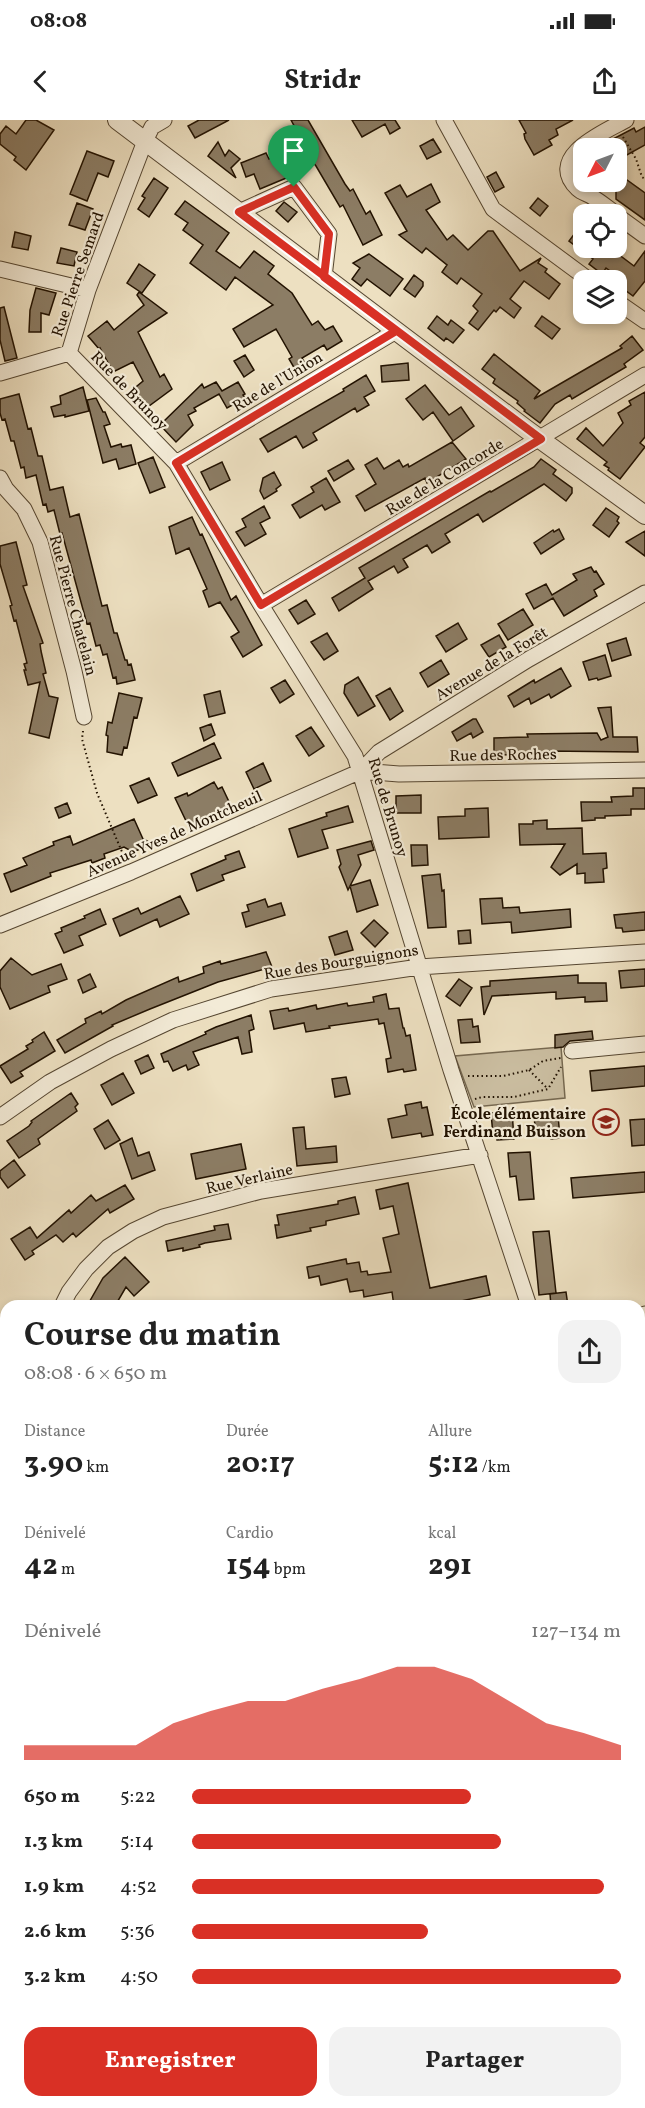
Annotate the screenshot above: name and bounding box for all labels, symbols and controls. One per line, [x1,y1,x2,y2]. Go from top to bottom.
text: 08:08 [30,6,87,37]
text: Stridr [284,62,361,100]
icon: back [24,65,57,98]
icon: share [588,65,621,98]
pin [268,125,319,187]
icon: arrive [277,134,310,167]
north arrow [573,138,627,192]
map controls [573,138,627,324]
button: locate [573,204,627,258]
street label: Rue Pierre Semard [47,209,111,340]
button: layers [573,270,627,324]
street label: Rue de Brunoy [85,347,172,436]
street label: Rue de l'Union [229,347,327,418]
street label: Rue de la Concorde [382,434,508,522]
street label: Rue Pierre Chatelain [43,533,101,678]
street label: Avenue de la Forêt [432,622,553,707]
street label: Rue des Roches [449,744,557,768]
street label: Rue de Brunoy [362,755,413,860]
street label: Avenue Yves de Montcheuil [83,786,266,884]
street label: Rue des Bourguignons [262,940,420,986]
place label: École élémentaire Ferdinand Buisson [443,1104,586,1144]
school or university icon: École élémentaire Ferdinand Buisson [591,1107,621,1137]
street label: Rue Verlaine [204,1159,295,1201]
text: Course du matin [24,1314,281,1360]
button: share [558,1320,621,1383]
text: 08:08 · 6 × 650 m [24,1360,167,1388]
text: Distance [24,1421,85,1443]
text: Durée [226,1421,269,1443]
text: Allure [428,1421,472,1443]
text: 3.90 [24,1443,83,1485]
text: 20:17 [226,1443,295,1485]
text: 5:12 [428,1443,479,1485]
text: km [83,1457,109,1479]
text: /km [479,1457,511,1479]
text: Dénivelé [24,1523,86,1545]
text: Cardio [226,1523,273,1545]
text: kcal [428,1523,456,1545]
text: 42 [24,1545,58,1587]
text: 154 [226,1545,271,1587]
text: 291 [428,1545,472,1587]
text: m [58,1559,75,1581]
text: bpm [271,1559,306,1581]
text: Dénivelé [24,1618,101,1646]
text: 127–134 m [531,1618,621,1646]
text: 650 m [24,1783,80,1811]
text: 5:22 [120,1783,156,1811]
text: 1.3 km [24,1828,83,1856]
text: 5:14 [120,1828,154,1856]
text: 1.9 km [24,1873,84,1901]
text: 4:52 [120,1873,157,1901]
text: 2.6 km [24,1918,87,1946]
text: 5:36 [120,1918,155,1946]
text: 3.2 km [24,1963,86,1991]
text: 4:50 [120,1963,158,1991]
button: Enregistrer [24,2027,317,2096]
button: Partager [329,2027,621,2096]

